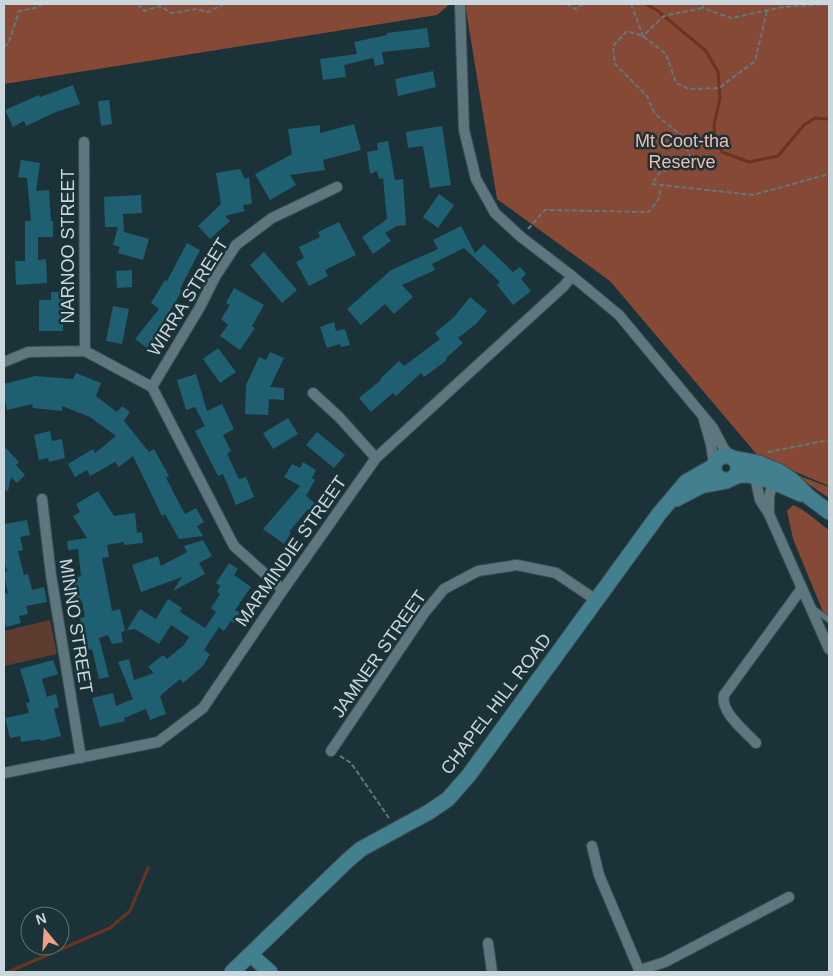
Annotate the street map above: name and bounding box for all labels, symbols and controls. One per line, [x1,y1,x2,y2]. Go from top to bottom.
park label: Mt Coot-tha Reserve [635,131,730,172]
street label: NARNOO STREET [58,168,78,324]
street label: WIRRA STREET [144,234,232,360]
street label: MARMINDIE STREET [231,472,351,630]
street label: MINNO STREET [55,557,97,695]
street label: JAMNER STREET [328,587,430,721]
street label: CHAPEL HILL ROAD [437,630,555,778]
north arrow [20,906,70,956]
text: N [34,909,48,928]

